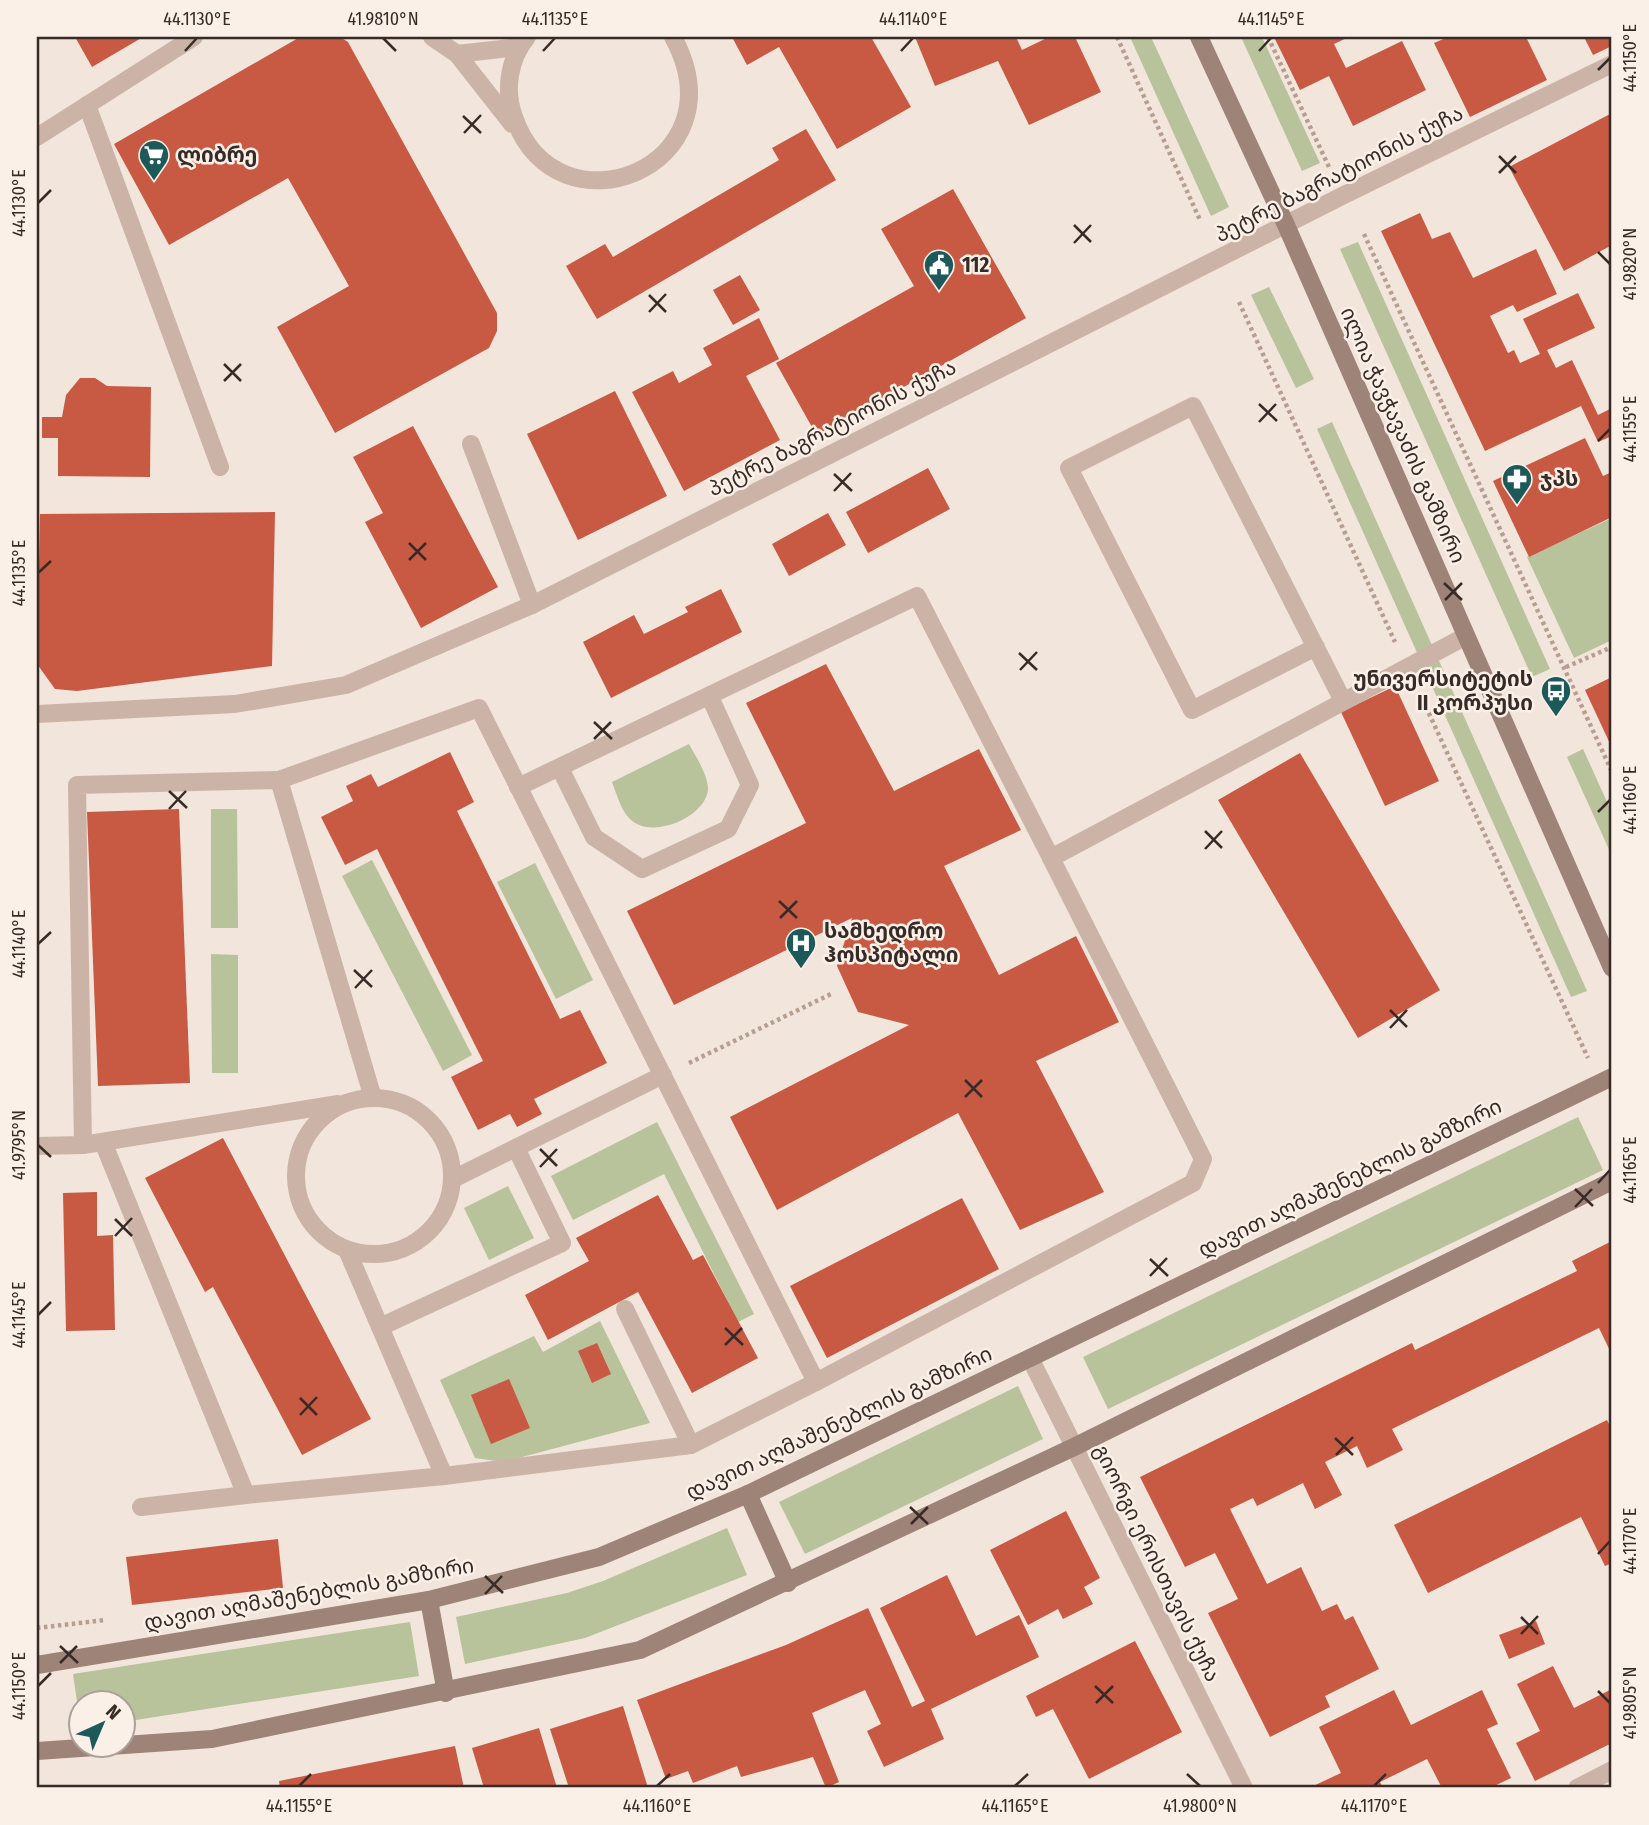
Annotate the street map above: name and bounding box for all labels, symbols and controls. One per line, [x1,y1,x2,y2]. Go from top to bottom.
text: 44.1130°E [163,8,231,30]
text: 41.9810°N [347,8,419,30]
text: 44.1135°E [522,8,588,30]
text: 44.1140°E [879,8,947,30]
text: 44.1145°E [1238,8,1304,30]
text: 44.1150°E [1619,24,1641,92]
street label: პეტრე ბაგრატიონის ქუჩა [1211,100,1467,248]
supermarket icon: ლიბრე [137,138,171,182]
place label: ლიბრე [177,142,257,168]
text: 44.1130°E [8,169,30,237]
text: 41.9820°N [1619,228,1641,300]
public building icon: 112 [922,248,956,292]
place label: 112 [962,252,989,278]
street label: ილია ჭავჭავაძის გამზირი [1335,303,1471,567]
street label: პეტრე ბაგრატიონის ქუჩა [704,354,960,502]
text: 44.1155°E [1619,396,1641,462]
pharmacy icon: ჯპს [1500,462,1534,506]
place label: ჯპს [1540,466,1578,492]
text: 44.1135°E [8,540,30,606]
place label: უნივერსიტეტის II კორპუსი [1353,666,1533,716]
bus stop icon: უნივერსიტეტის II კორპუსი [1539,674,1573,718]
text: 44.1160°E [1619,766,1641,834]
text: 44.1140°E [8,910,30,978]
place label: სამხედრო ჰოსპიტალი [824,918,958,968]
hospital icon: სამხედრო ჰოსპიტალი [784,926,818,970]
street label: დავით აღმაშენებლის გამზირი [1194,1093,1506,1263]
text: 41.9795°N [8,1110,30,1180]
text: 44.1165°E [1619,1136,1641,1204]
text: 44.1145°E [8,1282,30,1348]
street label: დავით აღმაშენებლის გამზირი [682,1341,996,1505]
street label: გიორგი ერისთავის ქუჩა [1088,1440,1226,1686]
text: 44.1170°E [1619,1508,1641,1574]
street label: დავით აღმაშენებლის გამზირი [142,1552,476,1636]
text: 44.1150°E [8,1652,30,1720]
text: 41.9805°N [1619,1667,1641,1739]
north arrow [66,1688,136,1758]
text: N [101,1700,126,1724]
text: 44.1155°E [266,1795,332,1817]
text: 44.1160°E [623,1795,691,1817]
text: 44.1165°E [981,1795,1049,1817]
text: 41.9800°N [1163,1795,1237,1817]
text: 44.1170°E [1341,1795,1407,1817]

